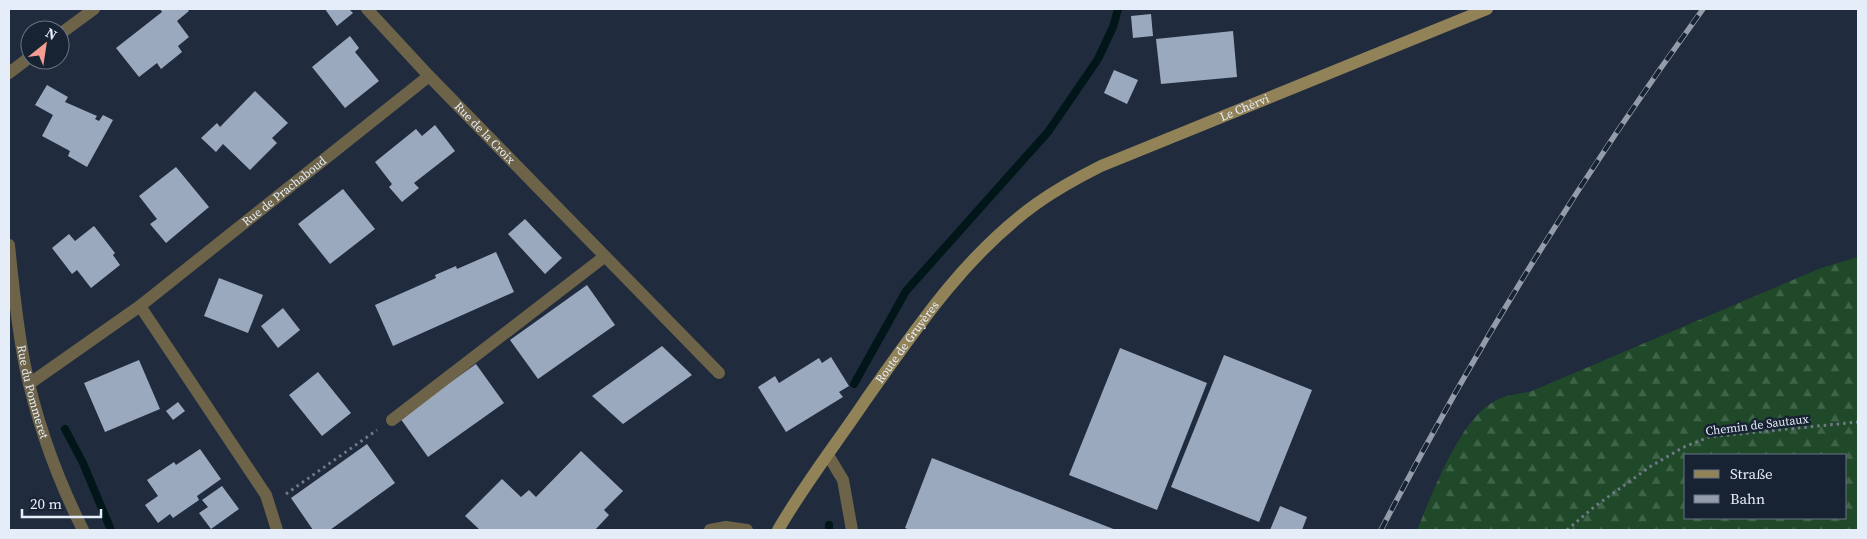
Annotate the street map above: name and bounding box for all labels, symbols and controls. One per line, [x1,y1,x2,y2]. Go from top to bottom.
north arrow [20,20,70,70]
text: N [42,23,61,45]
street label: Le Chèrvi [1217,90,1272,125]
street label: Rue de la Croix [451,99,519,168]
street label: Rue de Prachaboud [239,153,330,230]
street label: Route de Gruyères [872,298,943,387]
street label: Rue du Pommeret [13,344,52,441]
street label: Chemin de Sautaux [1705,411,1810,439]
legend [1684,454,1847,519]
text: Straße [1730,463,1773,484]
scale bar [22,486,101,518]
text: Bahn [1730,488,1765,509]
text: 20 m [30,493,62,514]

